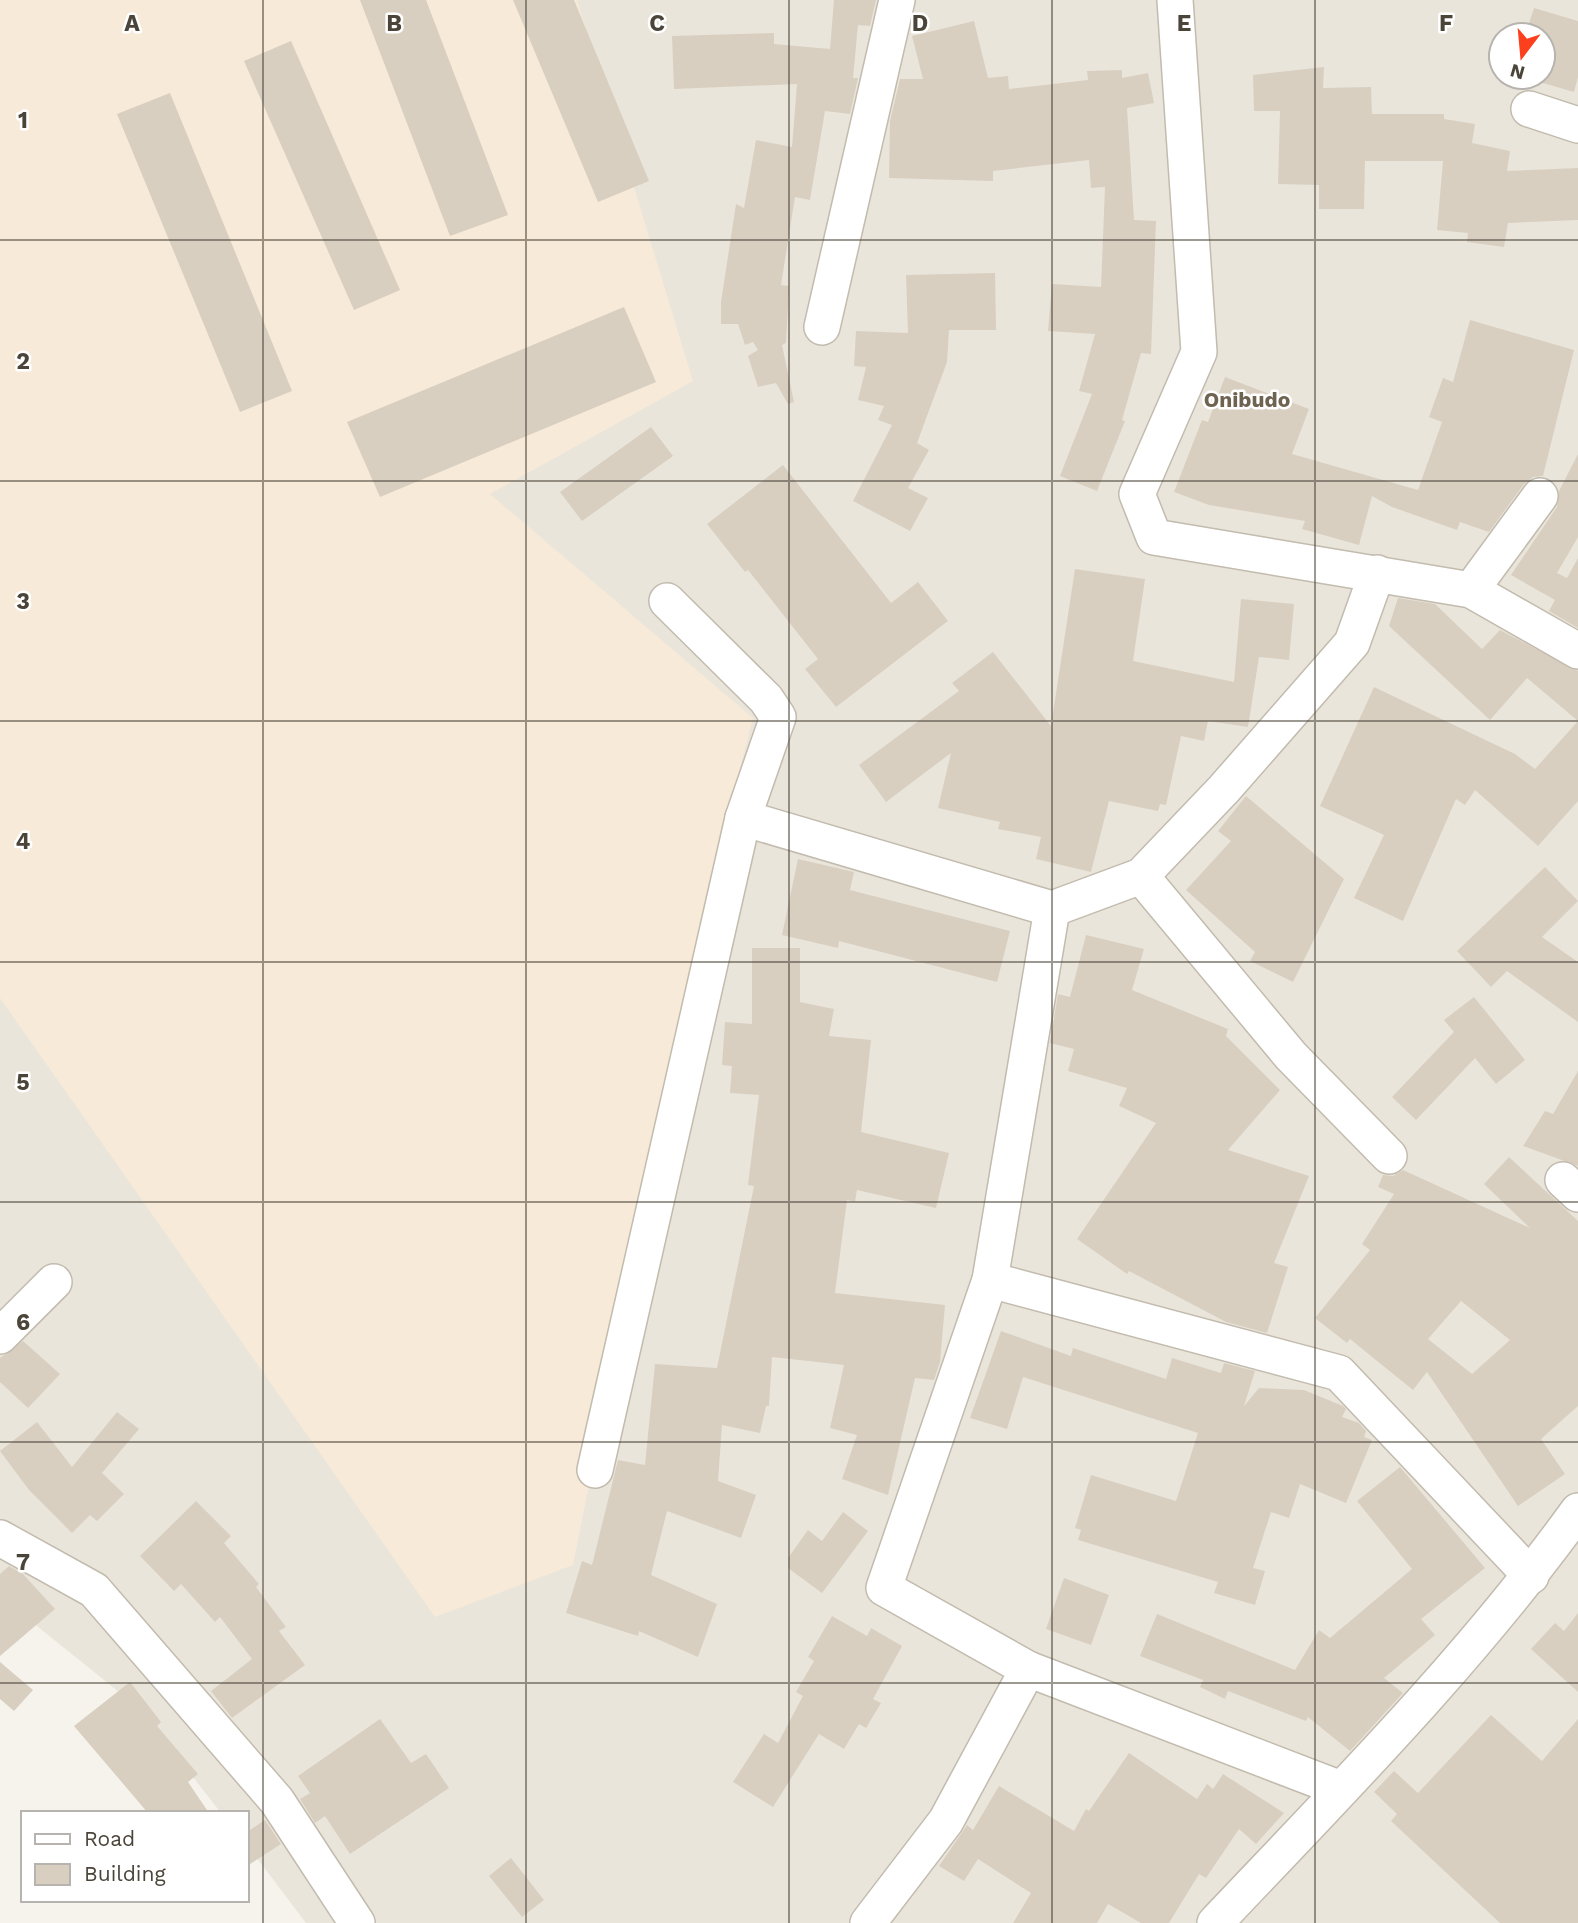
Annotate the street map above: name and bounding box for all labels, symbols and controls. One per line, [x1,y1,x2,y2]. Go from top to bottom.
text: A [124,10,140,37]
text: B [386,10,402,37]
text: C [649,10,665,37]
text: D [912,10,928,37]
text: E [1177,10,1191,37]
text: F [1439,10,1453,37]
north arrow [1487,21,1557,91]
text: N [1508,59,1527,85]
text: 1 [18,107,28,134]
text: 2 [16,348,30,375]
district label: Onibudo [1204,387,1290,412]
text: 3 [16,588,30,615]
text: 4 [16,828,31,855]
text: 5 [16,1069,30,1096]
text: 6 [16,1309,30,1336]
text: 7 [16,1549,30,1576]
legend [21,1811,248,1902]
text: Road [84,1826,135,1851]
text: Building [84,1861,166,1886]

